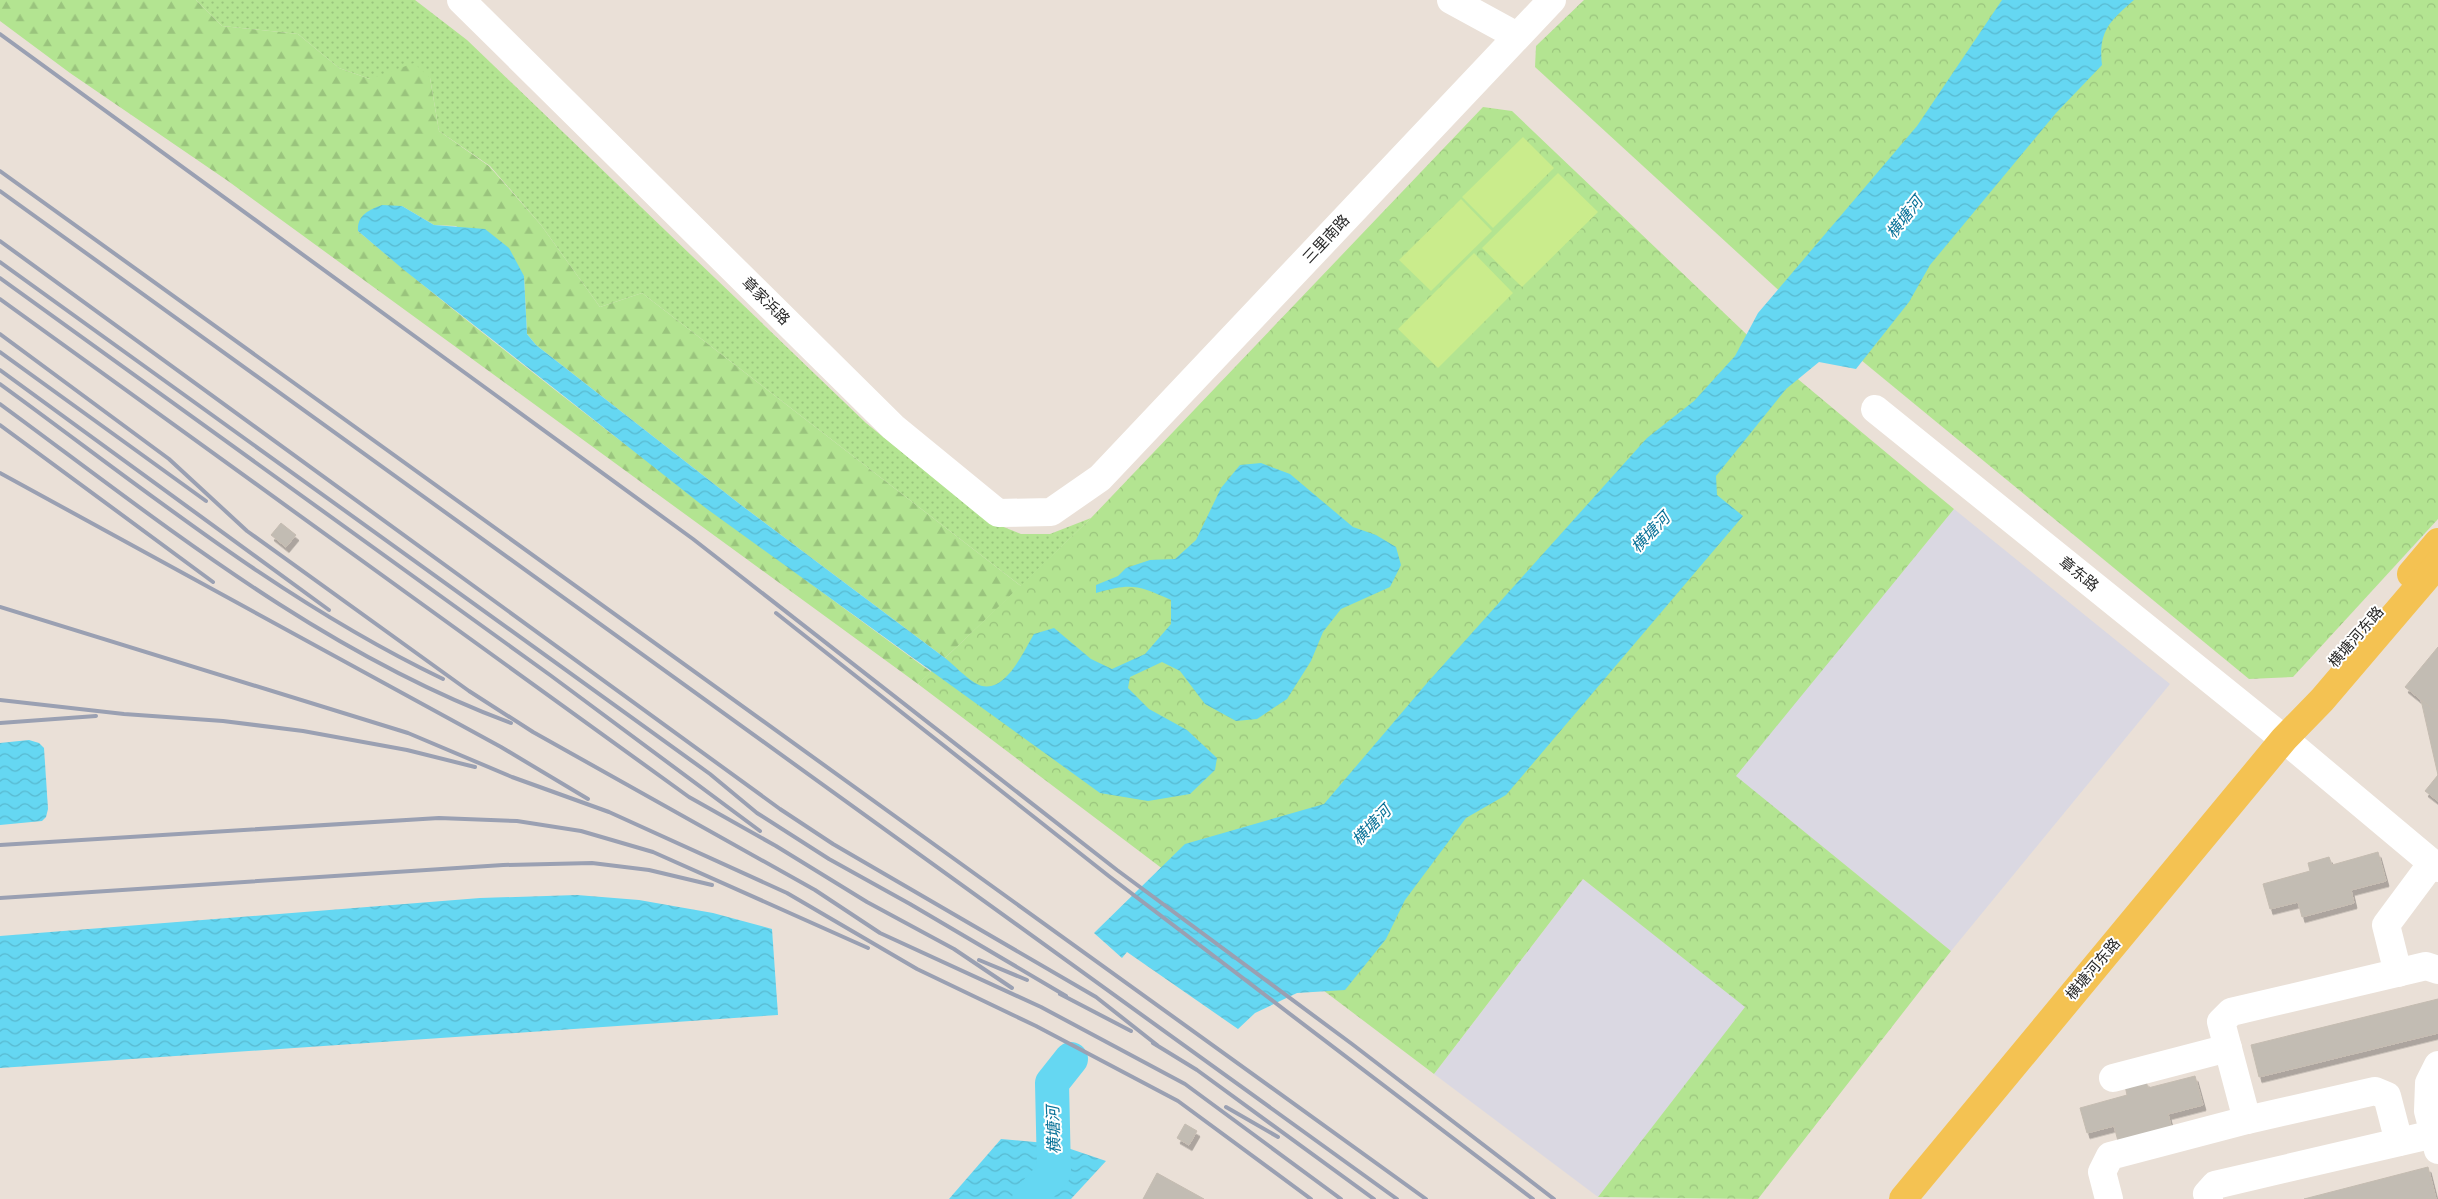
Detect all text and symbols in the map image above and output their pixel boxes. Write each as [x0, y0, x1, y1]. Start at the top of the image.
water label: 横塘河 [1882, 190, 1928, 242]
street label: 三里南路 [1299, 211, 1353, 267]
street label: 章家浜路 [738, 273, 794, 329]
water label: 横塘河 [1627, 506, 1676, 556]
street label: 章东路 [2056, 553, 2102, 595]
street label: 横塘河东路 [2325, 603, 2387, 671]
water label: 横塘河 [1348, 799, 1397, 849]
street label: 横塘河东路 [2062, 934, 2124, 1004]
water label: 横塘河 [1043, 1103, 1064, 1154]

